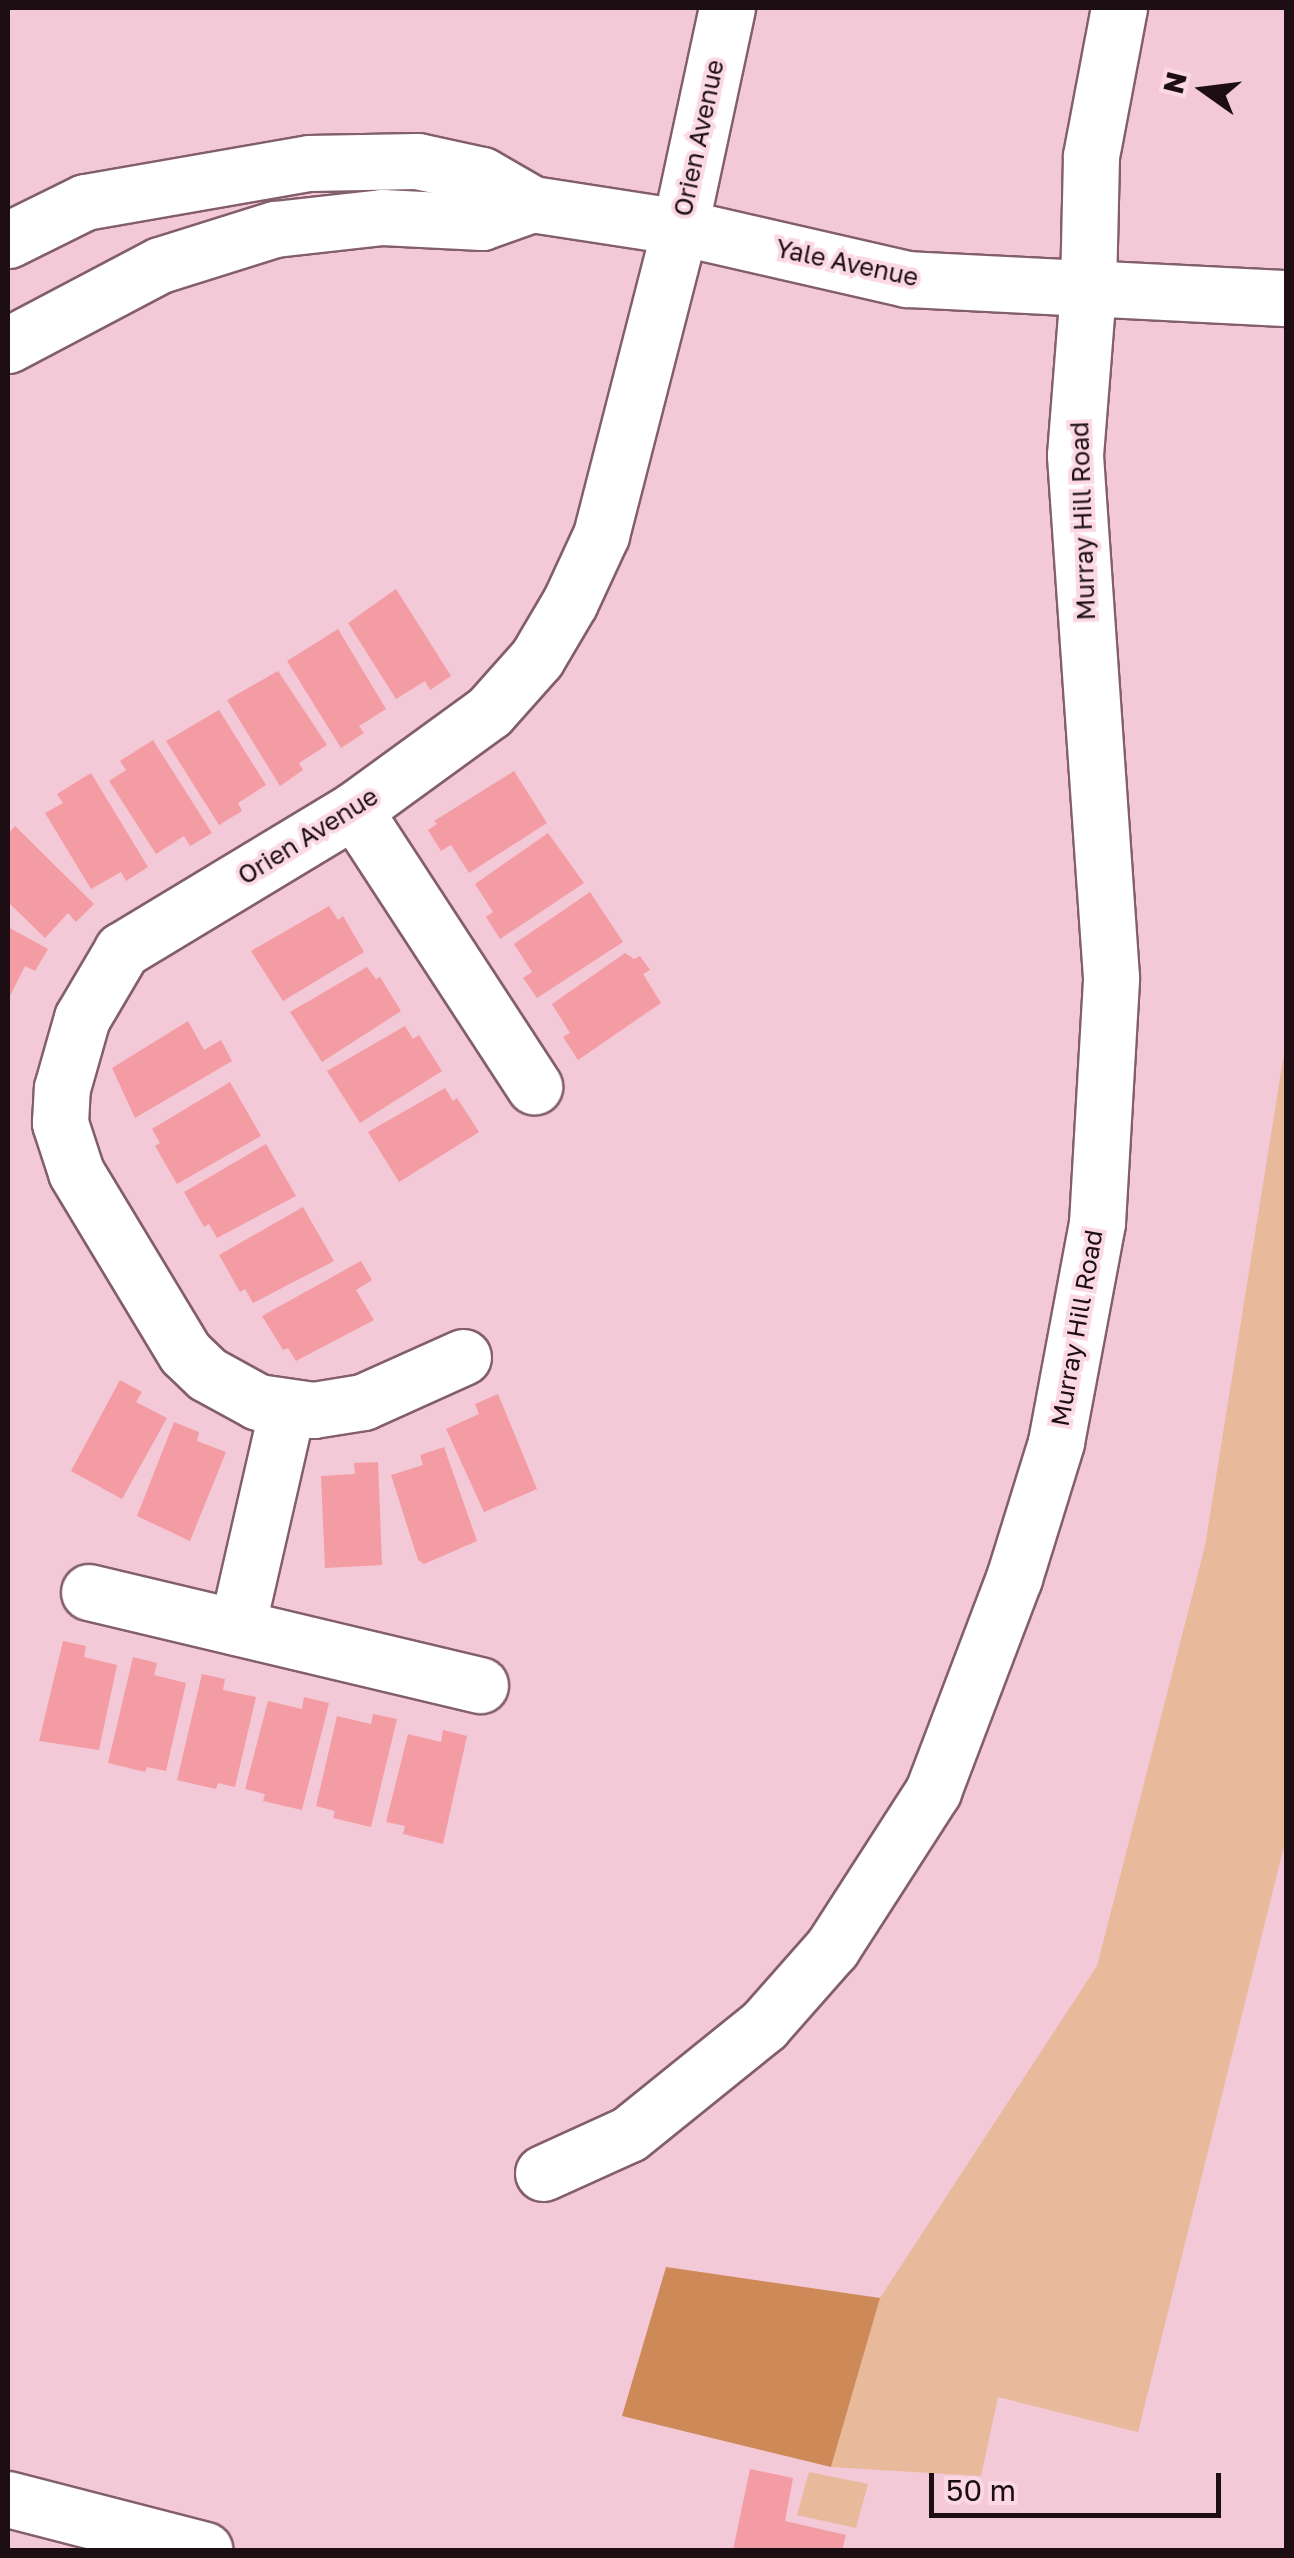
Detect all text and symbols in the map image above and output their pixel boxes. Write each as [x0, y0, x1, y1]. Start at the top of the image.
north arrow [1154, 40, 1254, 140]
street label: Orien Avenue [668, 57, 730, 219]
text: N [1156, 68, 1193, 97]
street label: Yale Avenue [773, 233, 921, 293]
street label: Murray Hill Road [1065, 421, 1101, 621]
street label: Orien Avenue [232, 781, 384, 891]
street label: Murray Hill Road [1045, 1227, 1109, 1429]
scale bar [934, 2453, 1226, 2515]
text: 50 m [946, 2472, 1016, 2508]

